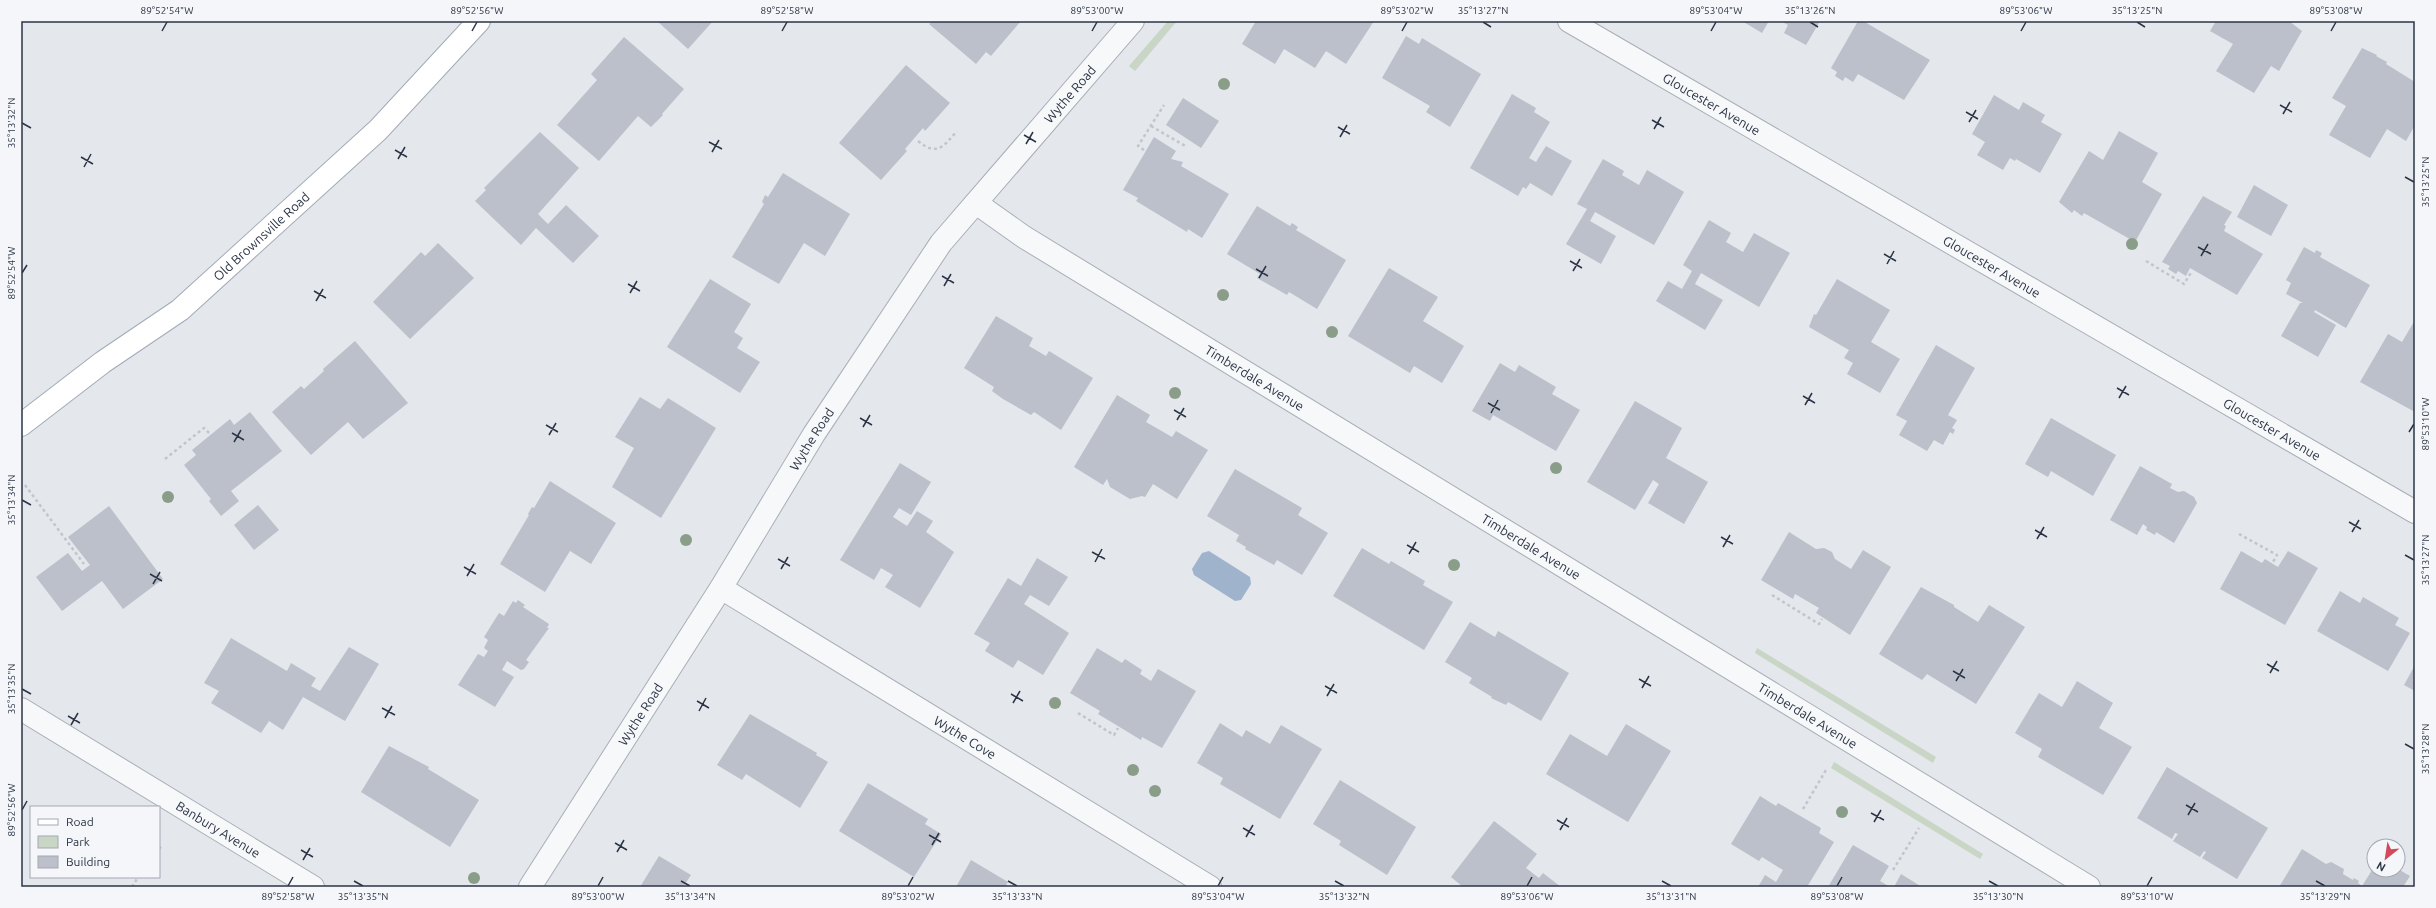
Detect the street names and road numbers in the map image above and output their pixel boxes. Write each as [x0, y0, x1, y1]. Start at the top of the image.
street label: Wythe Road [1041, 63, 1098, 125]
street label: Gloucester Avenue [1661, 70, 1763, 137]
street label: Old Brownsville Road [210, 189, 312, 283]
street label: Gloucester Avenue [1941, 233, 2043, 300]
street label: Timberdale Avenue [1203, 342, 1307, 413]
street label: Gloucester Avenue [2221, 395, 2323, 463]
street label: Wythe Road [787, 405, 836, 473]
street label: Timberdale Avenue [1479, 511, 1583, 582]
street label: Timberdale Avenue [1756, 680, 1860, 751]
street label: Wythe Road [615, 681, 665, 748]
street label: Wythe Cove [931, 713, 999, 761]
street label: Banbury Avenue [174, 798, 263, 860]

